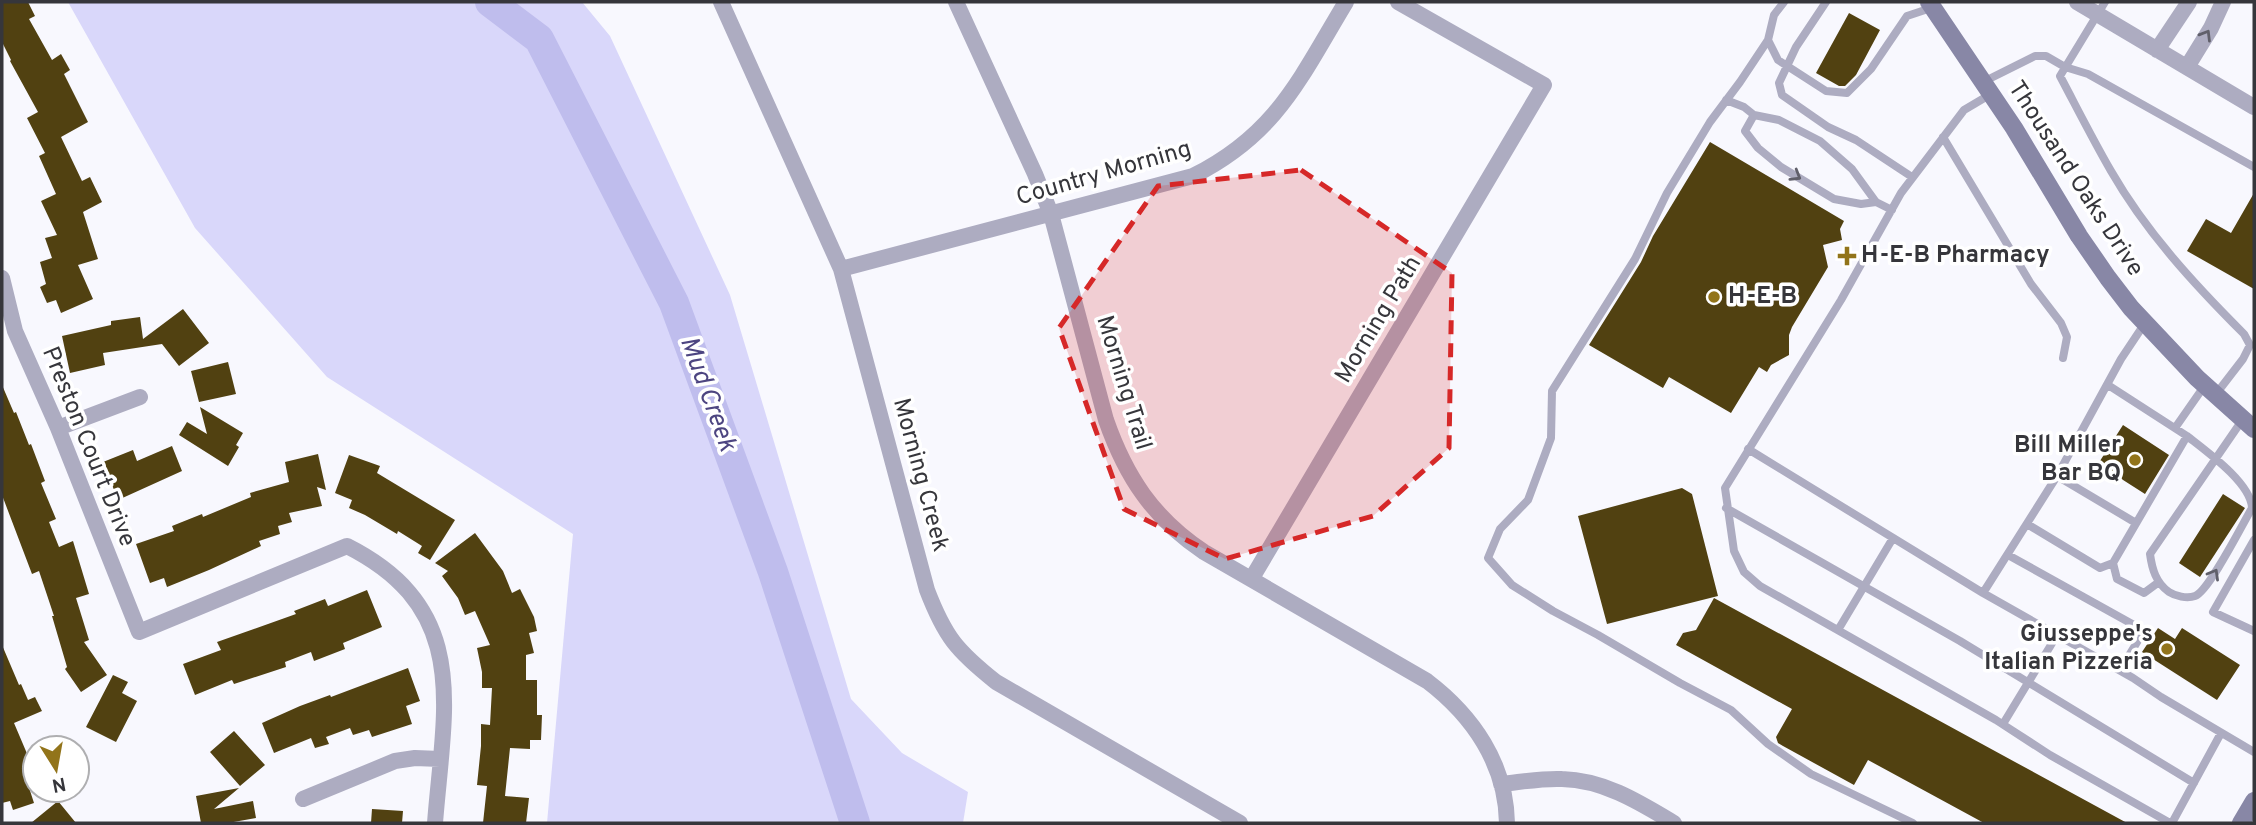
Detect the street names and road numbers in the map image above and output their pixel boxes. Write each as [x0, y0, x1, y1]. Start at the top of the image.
street label: Thousand Oaks Drive [2000, 75, 2150, 283]
street label: Country Morning [1013, 135, 1195, 213]
street label: Morning Path [1329, 251, 1429, 389]
street label: Morning Trail [1088, 312, 1158, 454]
street label: Preston Court Drive [34, 343, 142, 551]
street label: Morning Creek [885, 395, 955, 555]

